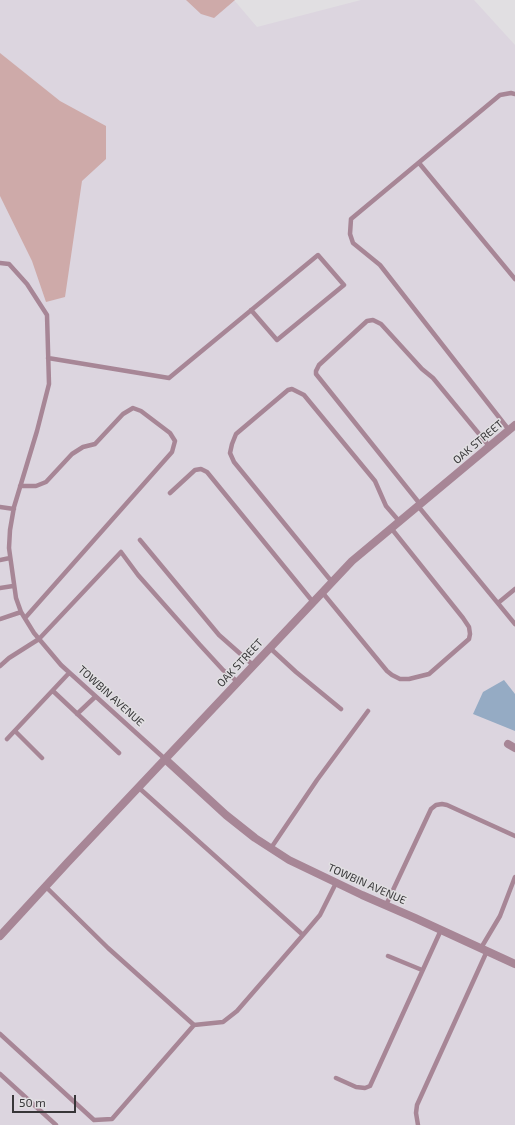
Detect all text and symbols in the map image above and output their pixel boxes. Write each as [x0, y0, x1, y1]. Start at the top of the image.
street label: OAK STREET [450, 417, 506, 467]
street label: OAK STREET [214, 636, 266, 690]
street label: TOWBIN AVENUE [75, 663, 147, 729]
street label: TOWBIN AVENUE [326, 861, 408, 907]
scale bar [14, 1087, 78, 1113]
text: 50 m [19, 1095, 46, 1109]

